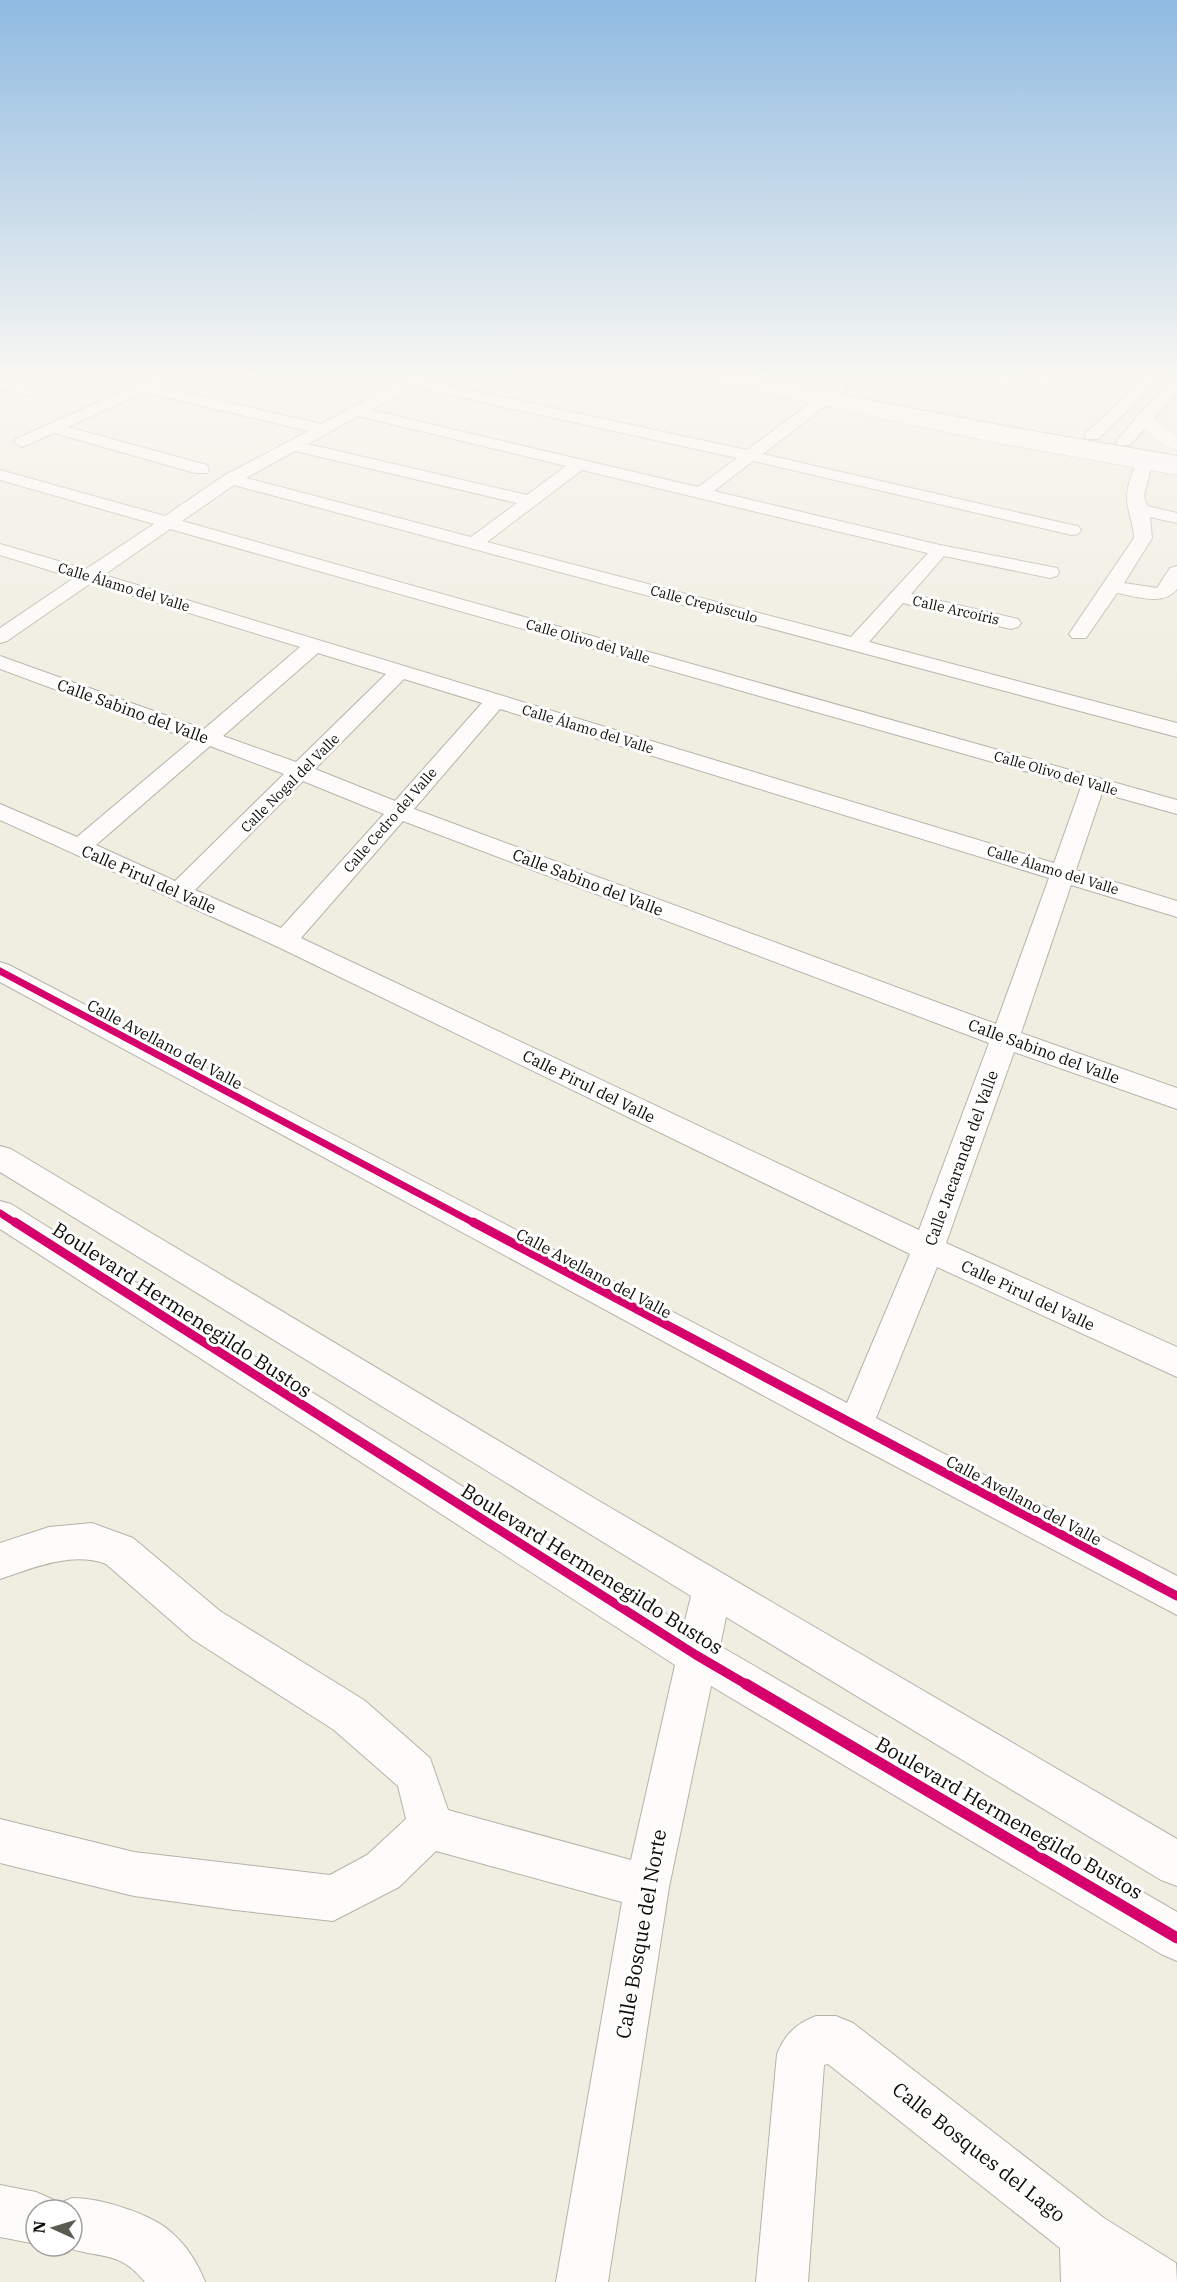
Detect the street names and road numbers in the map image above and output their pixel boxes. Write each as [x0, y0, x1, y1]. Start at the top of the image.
street label: Calle Álamo del Valle [56, 557, 192, 616]
street label: Calle Crepúsculo [648, 581, 760, 627]
street label: Calle Arcoíris [911, 591, 1001, 629]
street label: Calle Olivo del Valle [524, 615, 652, 667]
street label: Calle Sabino del Valle [55, 674, 211, 748]
street label: Calle Álamo del Valle [520, 699, 656, 758]
street label: Calle Nogal del Valle [237, 730, 343, 836]
street label: Calle Olivo del Valle [992, 747, 1120, 799]
street label: Calle Cedro del Valle [339, 764, 441, 876]
street label: Calle Pirul del Valle [79, 840, 219, 918]
street label: Calle Álamo del Valle [985, 840, 1121, 899]
street label: Calle Sabino del Valle [510, 844, 666, 920]
street label: Calle Avellano del Valle [84, 995, 246, 1093]
street label: Calle Sabino del Valle [966, 1014, 1122, 1088]
street label: Calle Pirul del Valle [519, 1045, 659, 1127]
street label: Calle Jacaranda del Valle [920, 1068, 1002, 1248]
street label: Boulevard Hermenegildo Bustos [47, 1215, 317, 1404]
street label: Calle Avellano del Valle [513, 1224, 675, 1322]
street label: Calle Pirul del Valle [958, 1255, 1098, 1335]
street label: Calle Avellano del Valle [943, 1451, 1105, 1549]
street label: Boulevard Hermenegildo Bustos [456, 1477, 728, 1661]
street label: Boulevard Hermenegildo Bustos [871, 1730, 1148, 1905]
street label: Calle Bosque del Norte [609, 1827, 672, 2041]
street label: Calle Bosques del Lago [887, 2075, 1072, 2228]

